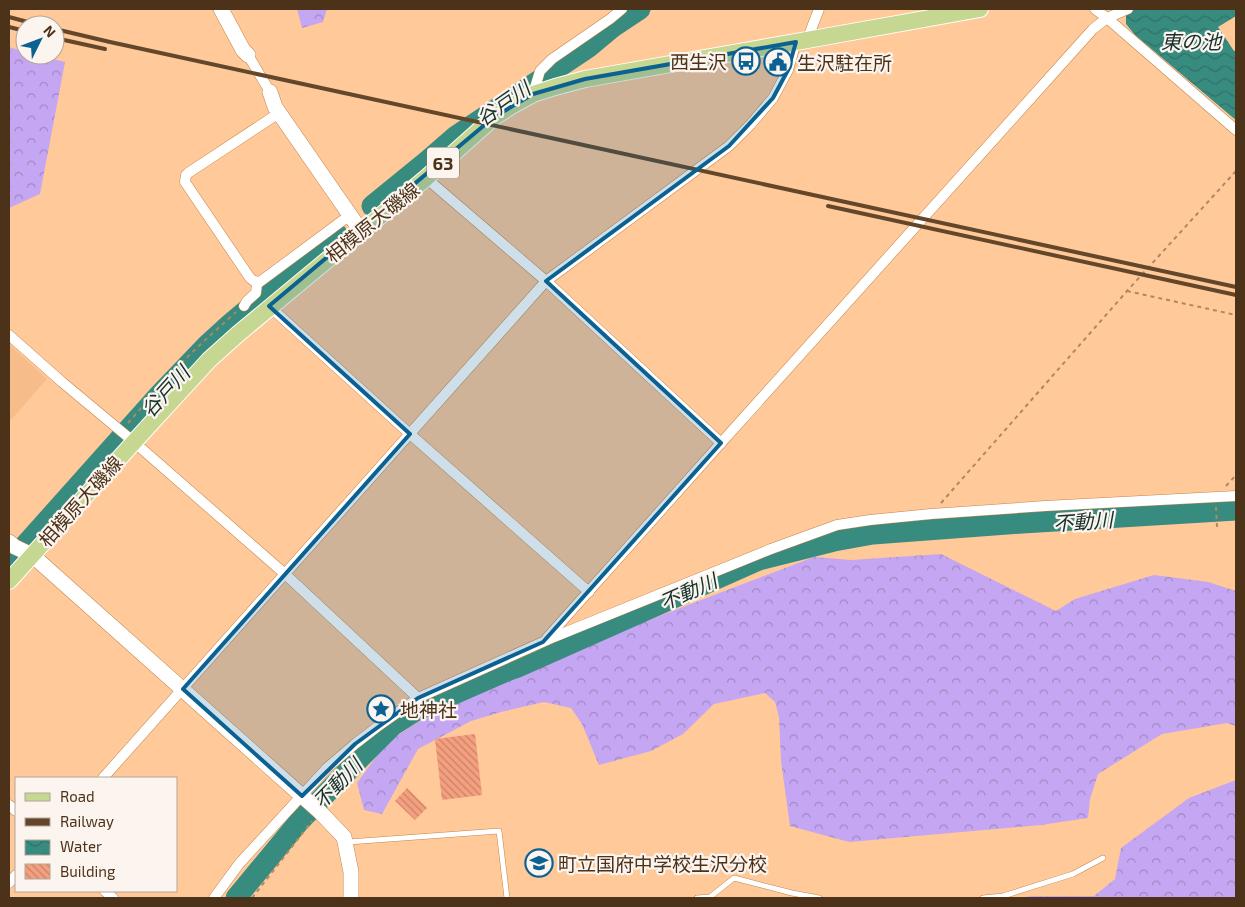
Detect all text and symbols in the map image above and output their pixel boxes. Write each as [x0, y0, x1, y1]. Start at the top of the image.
north arrow [15, 15, 65, 65]
text: N [40, 22, 60, 40]
water label: 東の池 [1161, 29, 1223, 53]
bus stop icon: 西生沢 [731, 46, 761, 76]
public building icon: 生沢駐在所 [763, 47, 793, 77]
place label: 西生沢 [670, 50, 727, 73]
place label: 生沢駐在所 [797, 51, 892, 74]
water label: 谷戸川 [472, 75, 536, 130]
road number: 63 [427, 148, 459, 178]
street label: 相模原大磯線 [320, 177, 424, 267]
water label: 谷戸川 [136, 359, 195, 421]
street label: 相模原大磯線 [33, 451, 127, 551]
water label: 不動川 [1052, 507, 1116, 535]
water label: 不動川 [656, 567, 722, 614]
place icon: 地神社 [366, 694, 396, 724]
place label: 地神社 [400, 698, 457, 721]
water label: 不動川 [308, 752, 368, 813]
legend [15, 777, 178, 892]
text: Road [60, 787, 95, 805]
text: Railway [60, 812, 114, 830]
text: Water [60, 837, 102, 855]
school or university icon: 町立国府中学校生沢分校 [524, 848, 554, 878]
place label: 町立国府中学校生沢分校 [558, 852, 767, 875]
text: Building [60, 862, 116, 880]

